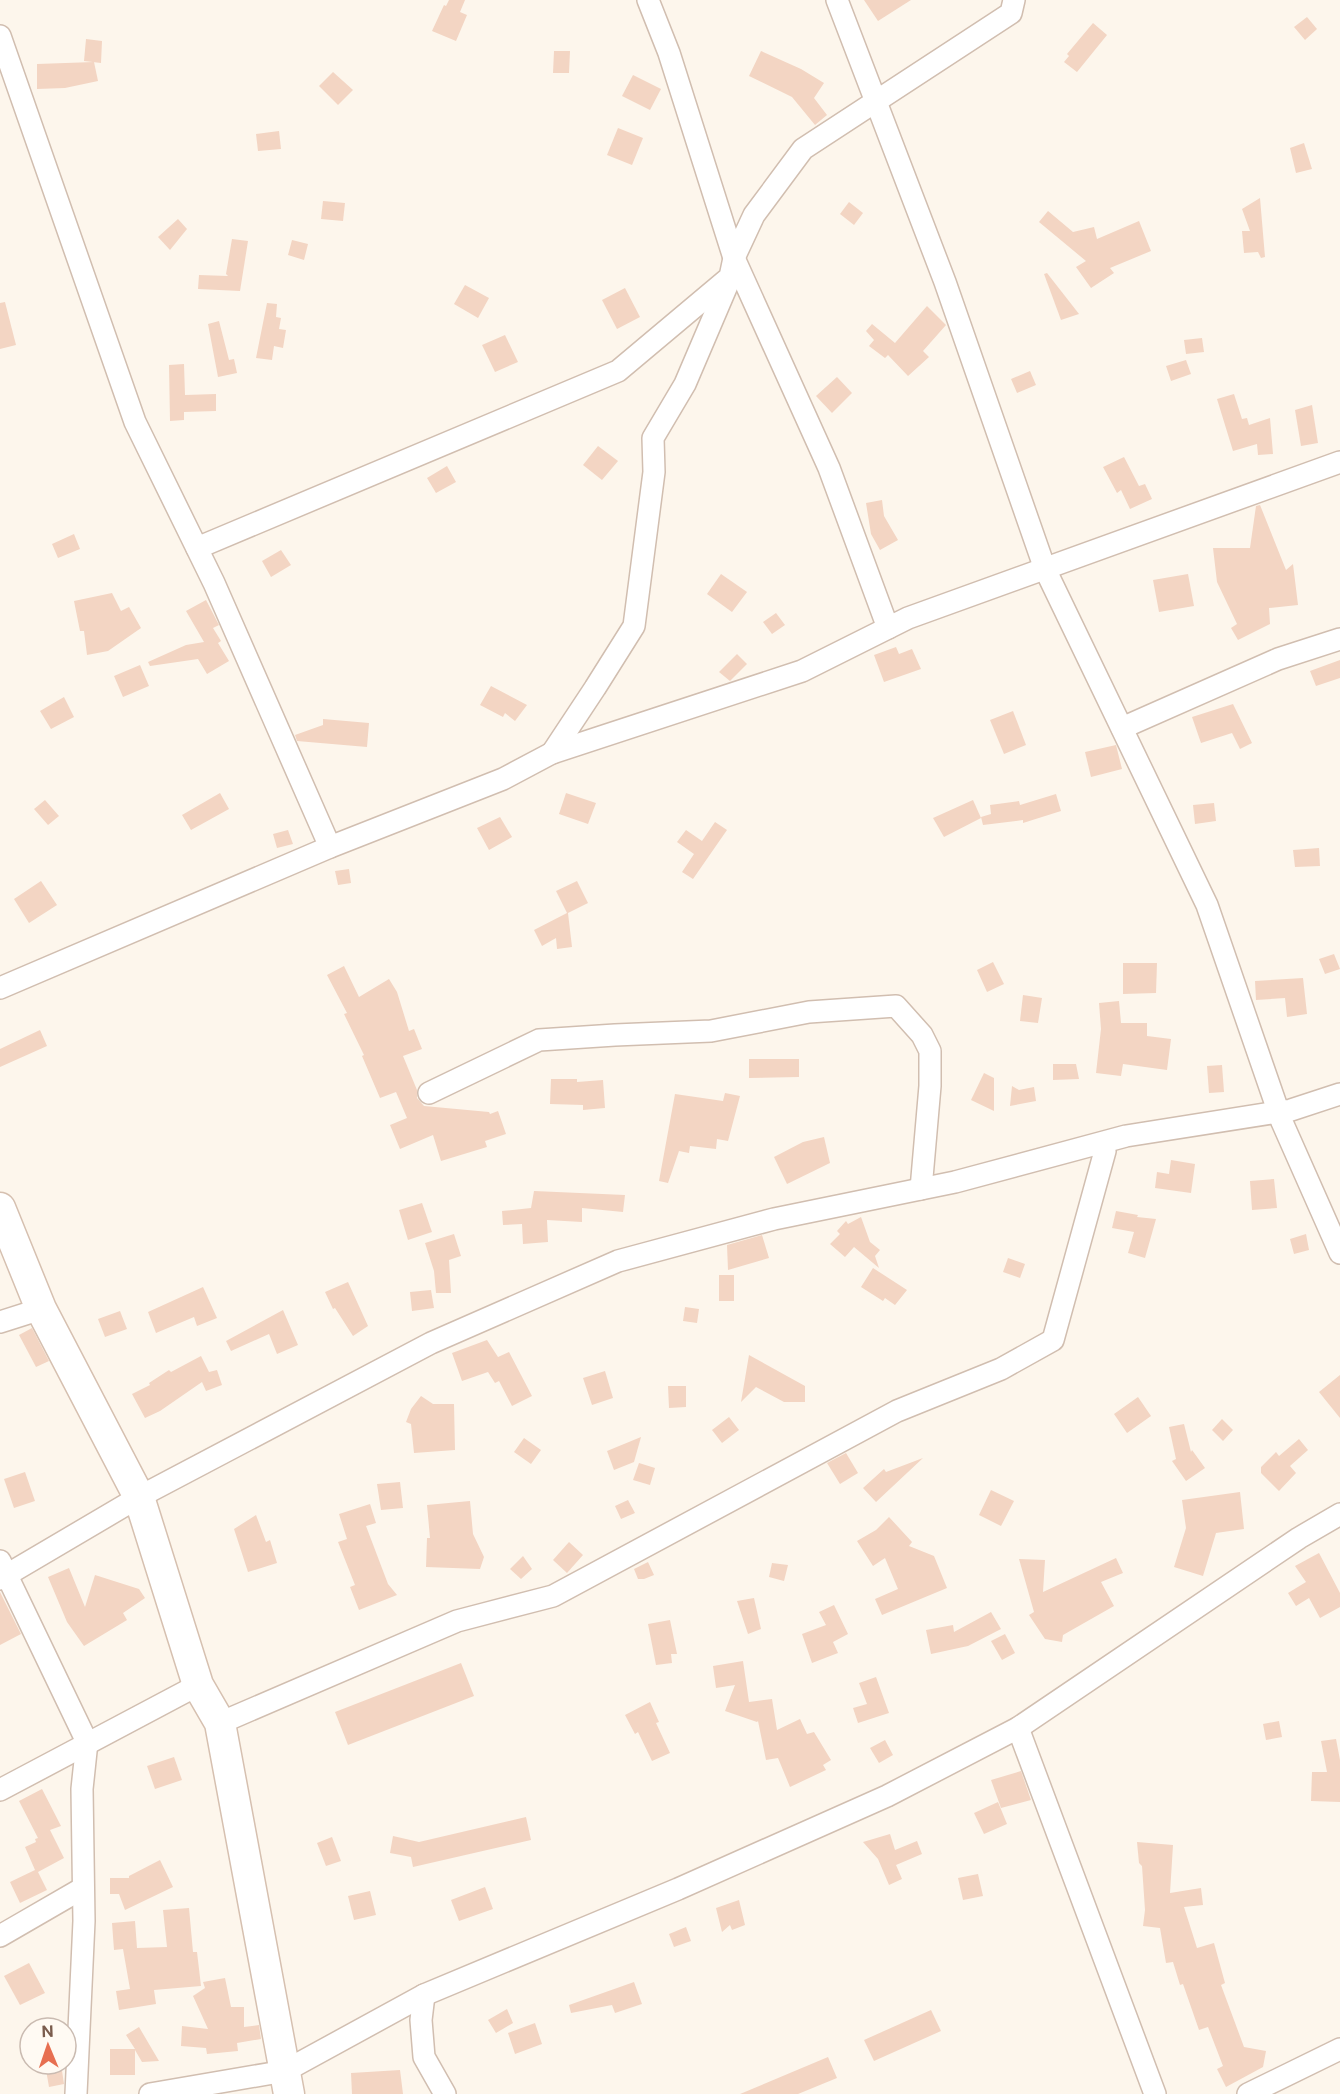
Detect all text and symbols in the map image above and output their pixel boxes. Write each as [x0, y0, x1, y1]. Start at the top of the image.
north arrow [18, 2016, 78, 2076]
text: N [41, 2022, 54, 2041]

